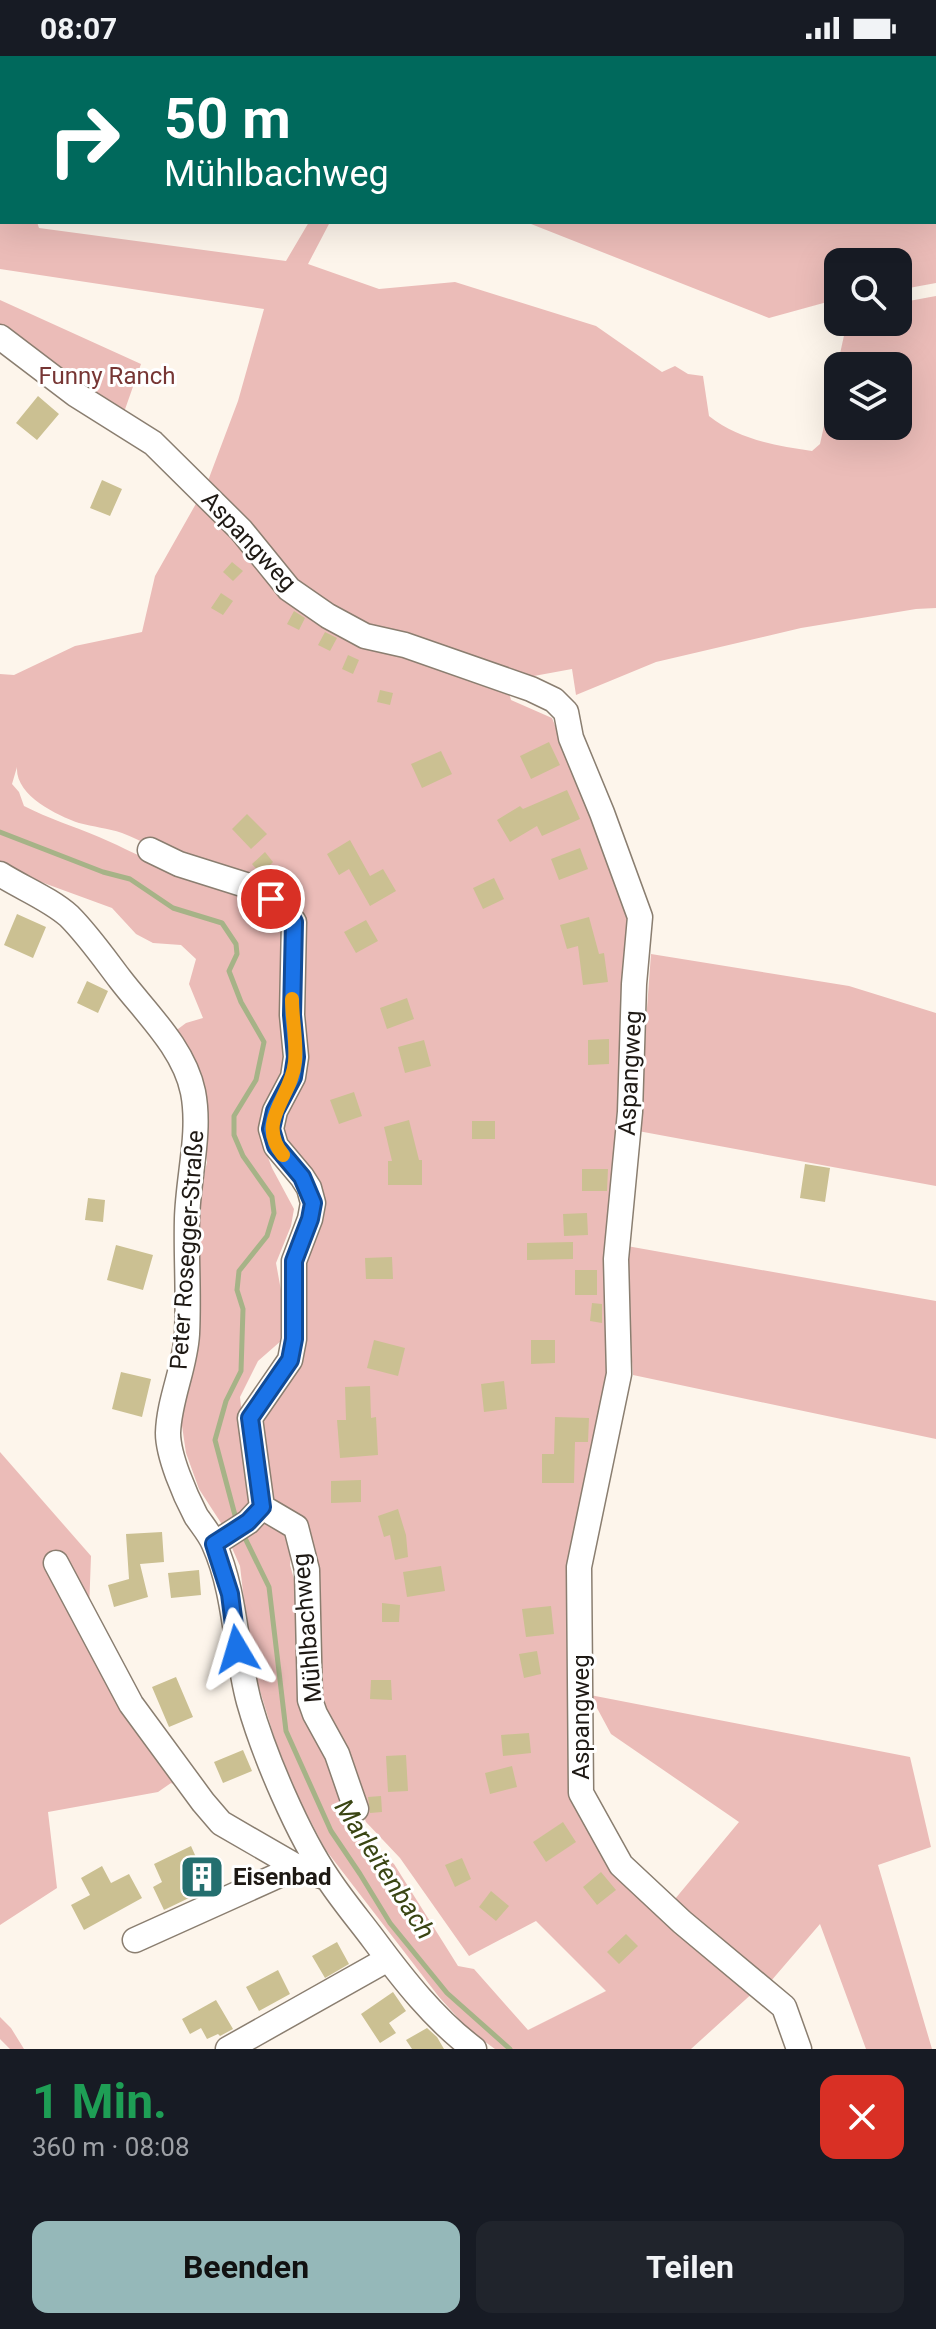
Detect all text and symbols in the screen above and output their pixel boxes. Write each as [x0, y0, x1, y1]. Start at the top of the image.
text: 08:07 [40, 11, 117, 46]
text: 50 m [164, 86, 291, 152]
icon: right [32, 88, 136, 192]
text: Mühlbachweg [164, 153, 389, 195]
map controls [824, 248, 912, 440]
button: search [824, 248, 912, 336]
button: layers [824, 352, 912, 440]
park label: Funny Ranch [39, 362, 175, 390]
street label: Aspangweg [196, 486, 302, 596]
pin [237, 865, 305, 933]
icon: arrive [249, 877, 293, 921]
street label: Aspangweg [613, 1010, 647, 1136]
street label: Peter Rosegger-Straße [165, 1129, 209, 1371]
street label: Mühlbachweg [287, 1552, 327, 1704]
position arrow [195, 1607, 279, 1691]
street label: Aspangweg [567, 1654, 595, 1780]
water label: Marleitenbach [329, 1794, 441, 1944]
building icon: Eisenbad [178, 1853, 226, 1901]
place label: Eisenbad [233, 1863, 331, 1891]
text: 1 Min. [32, 2073, 167, 2130]
button: close [820, 2075, 904, 2159]
text: 360 m · 08:08 [32, 2132, 190, 2162]
button: Beenden [32, 2221, 460, 2313]
button: Teilen [476, 2221, 904, 2313]

